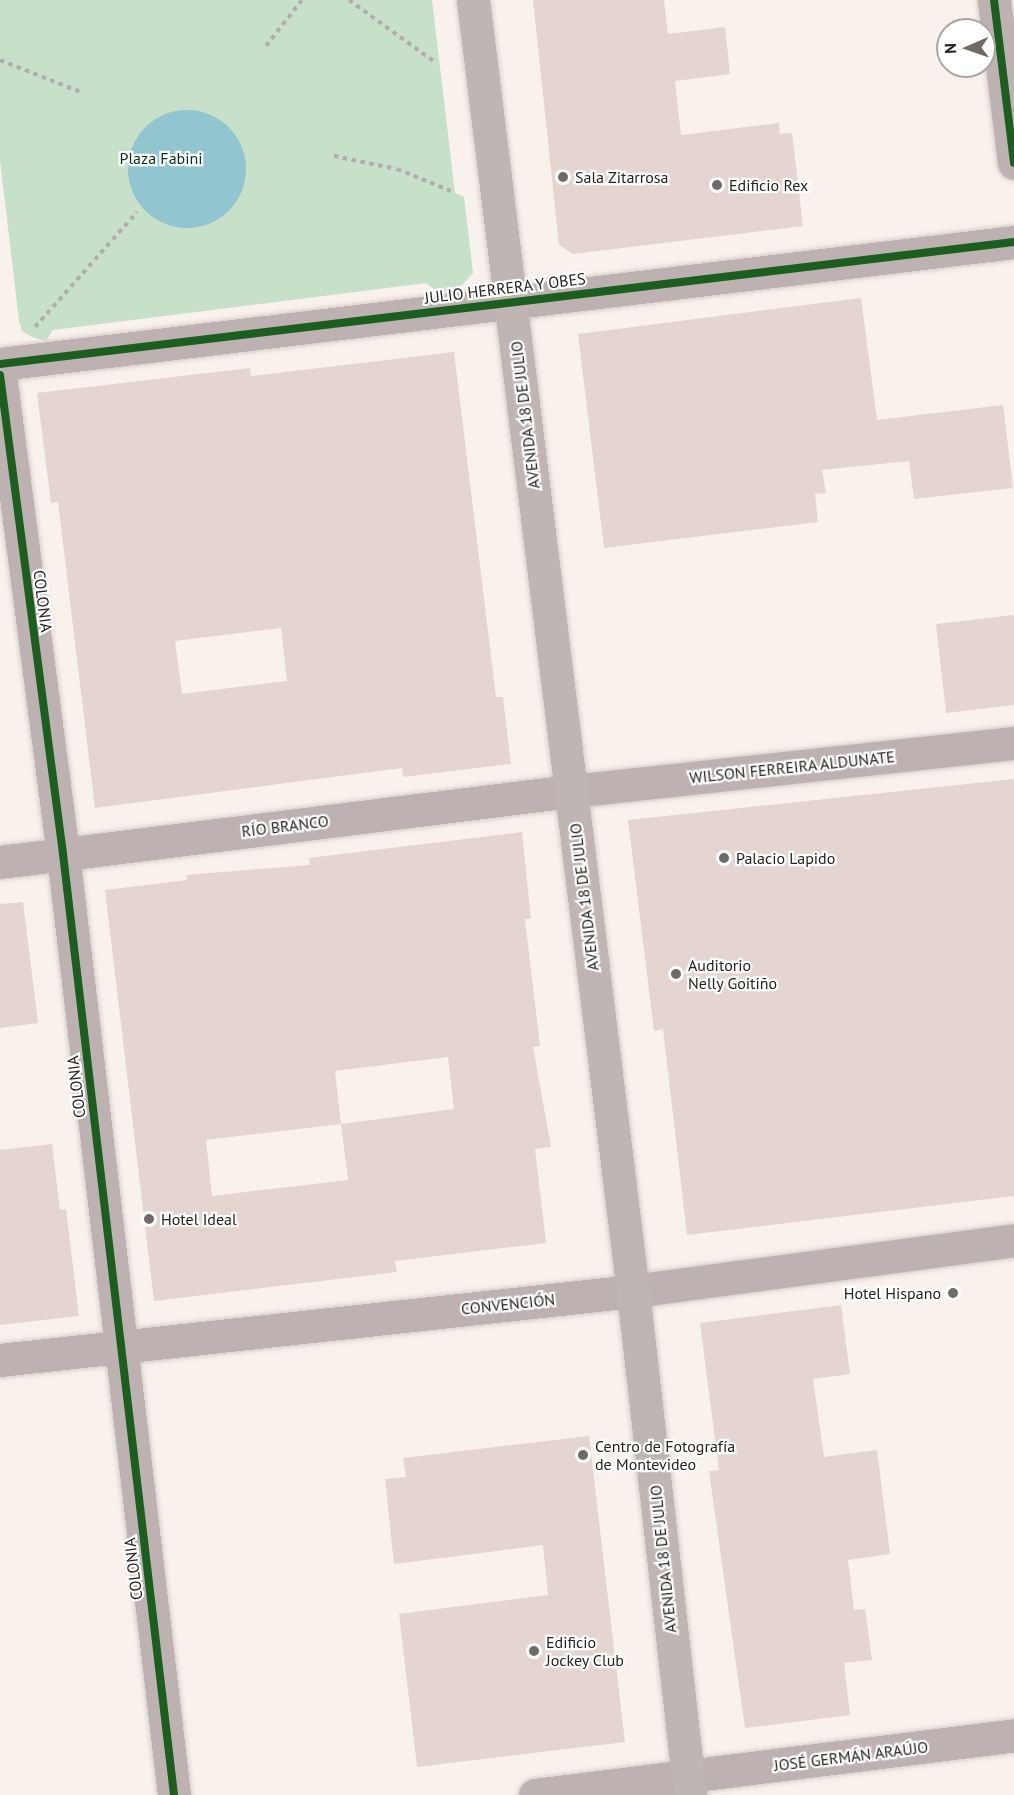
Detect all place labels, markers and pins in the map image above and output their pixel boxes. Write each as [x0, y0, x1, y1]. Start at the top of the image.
place label: Sala Zitarrosa [575, 167, 669, 187]
marker: Sala Zitarrosa [556, 170, 570, 184]
place label: Edificio Rex [729, 175, 808, 195]
marker: Edificio Rex [710, 178, 724, 192]
place label: Palacio Lapido [736, 848, 835, 868]
marker: Palacio Lapido [717, 851, 731, 865]
place label: Auditorio Nelly Goitiño [688, 955, 778, 993]
marker: Auditorio Nelly Goitiño [669, 967, 683, 981]
place label: Hotel Ideal [161, 1209, 237, 1229]
marker: Hotel Ideal [142, 1212, 156, 1226]
place label: Hotel Hispano [844, 1283, 941, 1303]
marker: Hotel Hispano [946, 1286, 960, 1300]
place label: Centro de Fotografía de Montevideo [595, 1436, 735, 1474]
marker: Centro de Fotografía de Montevideo [576, 1448, 590, 1462]
place label: Edificio Jockey Club [546, 1632, 624, 1670]
marker: Edificio Jockey Club [527, 1644, 541, 1658]

